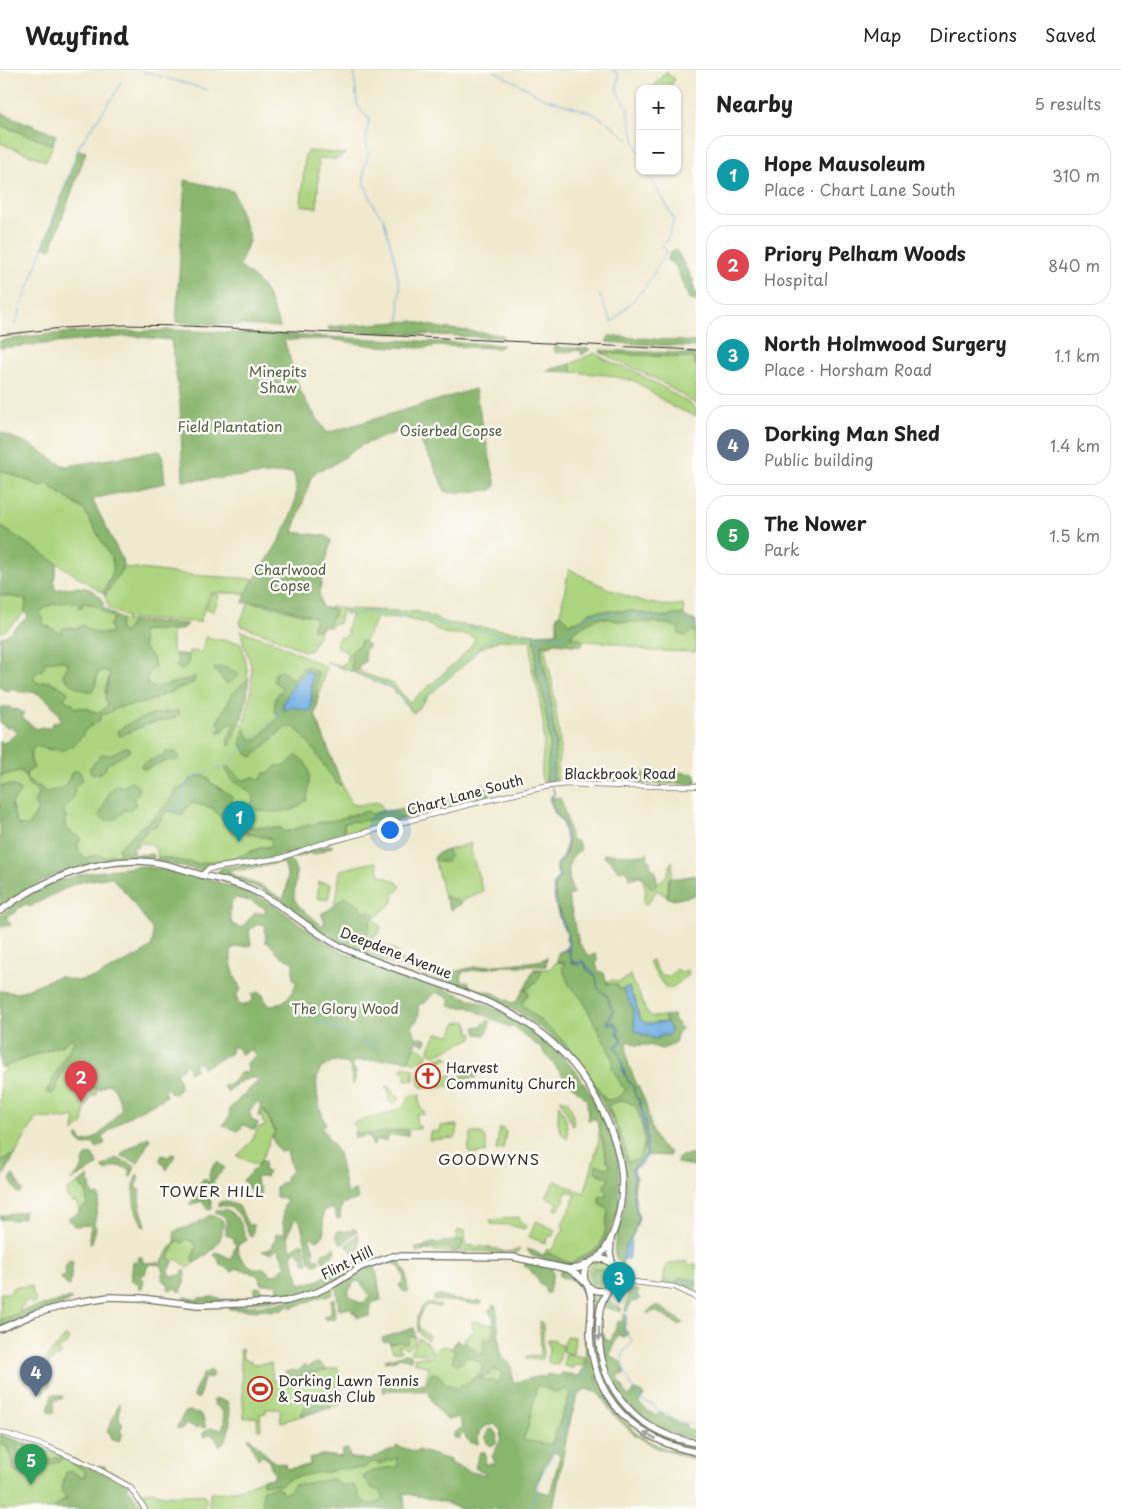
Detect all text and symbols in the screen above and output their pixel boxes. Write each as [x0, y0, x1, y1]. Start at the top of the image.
text: Wayfind [25, 17, 129, 53]
text: Map [863, 21, 901, 48]
text: Directions [929, 21, 1017, 48]
text: Saved [1045, 21, 1096, 48]
map controls [636, 85, 681, 175]
button: + [636, 85, 681, 130]
text: Nearby [716, 87, 793, 119]
text: 5 results [1034, 91, 1101, 115]
button: − [636, 130, 681, 175]
text: Hope Mausoleum [764, 149, 926, 177]
text: 1 [729, 163, 737, 187]
text: 310 m [1052, 163, 1100, 187]
text: Place · Chart Lane South [764, 177, 956, 201]
text: Priory Pelham Woods [764, 239, 966, 267]
text: 2 [727, 253, 739, 277]
text: 840 m [1048, 253, 1100, 277]
text: Hospital [764, 267, 828, 291]
text: North Holmwood Surgery [764, 329, 1007, 357]
text: 3 [728, 343, 738, 367]
text: 1.1 km [1054, 343, 1100, 367]
text: Place · Horsham Road [764, 357, 932, 381]
park label: Minepits Shaw [249, 361, 307, 398]
park label: Field Plantation [178, 416, 282, 437]
text: Dorking Man Shed [764, 419, 940, 447]
park label: Osierbed Copse [400, 420, 502, 441]
text: 4 [728, 433, 738, 457]
text: 1.4 km [1050, 433, 1100, 457]
text: Public building [764, 447, 874, 471]
text: The Nower [764, 509, 866, 537]
text: 5 [728, 523, 738, 547]
text: 1.5 km [1049, 523, 1100, 547]
text: Park [764, 537, 800, 561]
park label: Charlwood Copse [254, 559, 326, 596]
street label: Blackbrook Road [564, 763, 676, 784]
street label: Chart Lane South [404, 769, 526, 820]
pin: 1 [223, 801, 255, 842]
your location [377, 817, 403, 843]
street label: Deepdene Avenue [337, 922, 456, 984]
park label: The Glory Wood [291, 998, 399, 1019]
place label: Harvest Community Church [446, 1057, 576, 1094]
pin: 2 [65, 1061, 97, 1102]
church icon: Harvest Community Church [415, 1063, 441, 1089]
district label: GOODWYNS [438, 1147, 540, 1170]
district label: TOWER HILL [159, 1179, 265, 1202]
street label: Flint Hill [317, 1240, 377, 1285]
pin: 3 [603, 1262, 635, 1303]
one-way arrow [596, 1326, 604, 1342]
pin: 4 [20, 1356, 52, 1397]
place label: Dorking Lawn Tennis & Squash Club [278, 1370, 419, 1407]
sports icon: Dorking Lawn Tennis & Squash Club [247, 1376, 273, 1402]
one-way arrow [643, 1432, 658, 1440]
pin: 5 [15, 1444, 47, 1485]

